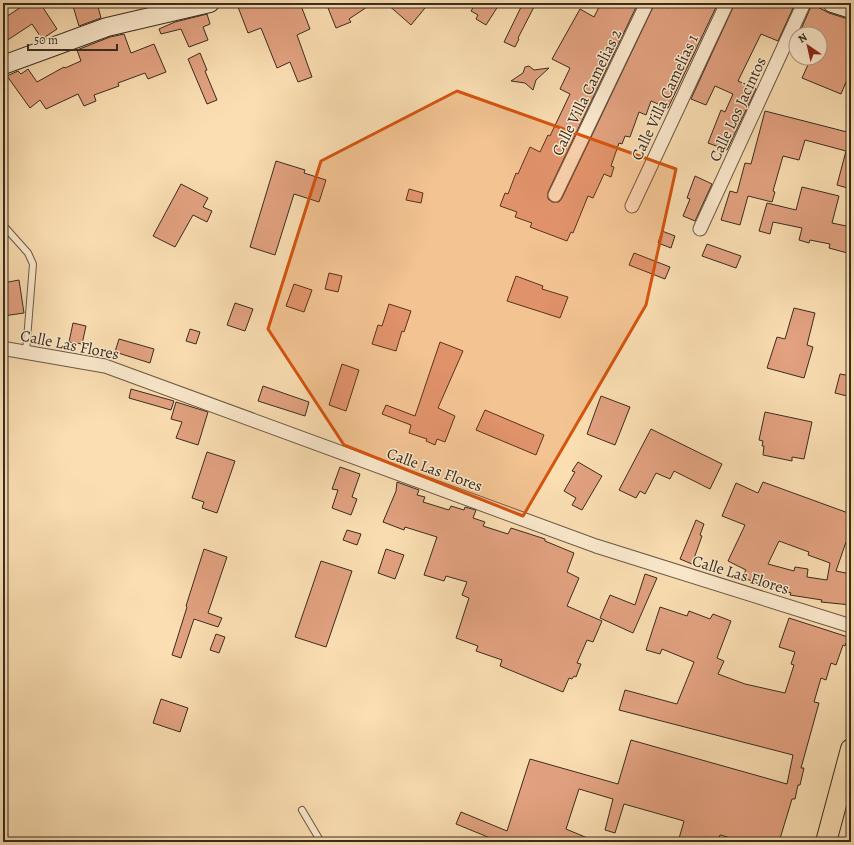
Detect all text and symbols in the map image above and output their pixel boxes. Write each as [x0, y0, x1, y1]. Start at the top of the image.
street label: Calle Villa Camelias 2 [547, 25, 627, 160]
scale bar [28, 26, 117, 52]
north arrow [788, 26, 828, 66]
street label: Calle Villa Camelias 1 [626, 30, 704, 164]
text: N [795, 30, 810, 47]
text: 50 m [34, 32, 58, 48]
street label: Calle Los Jacintos [704, 53, 772, 165]
street label: Calle Las Flores [18, 325, 121, 365]
street label: Calle Las Flores [384, 442, 486, 497]
street label: Calle Las Flores [689, 550, 792, 600]

